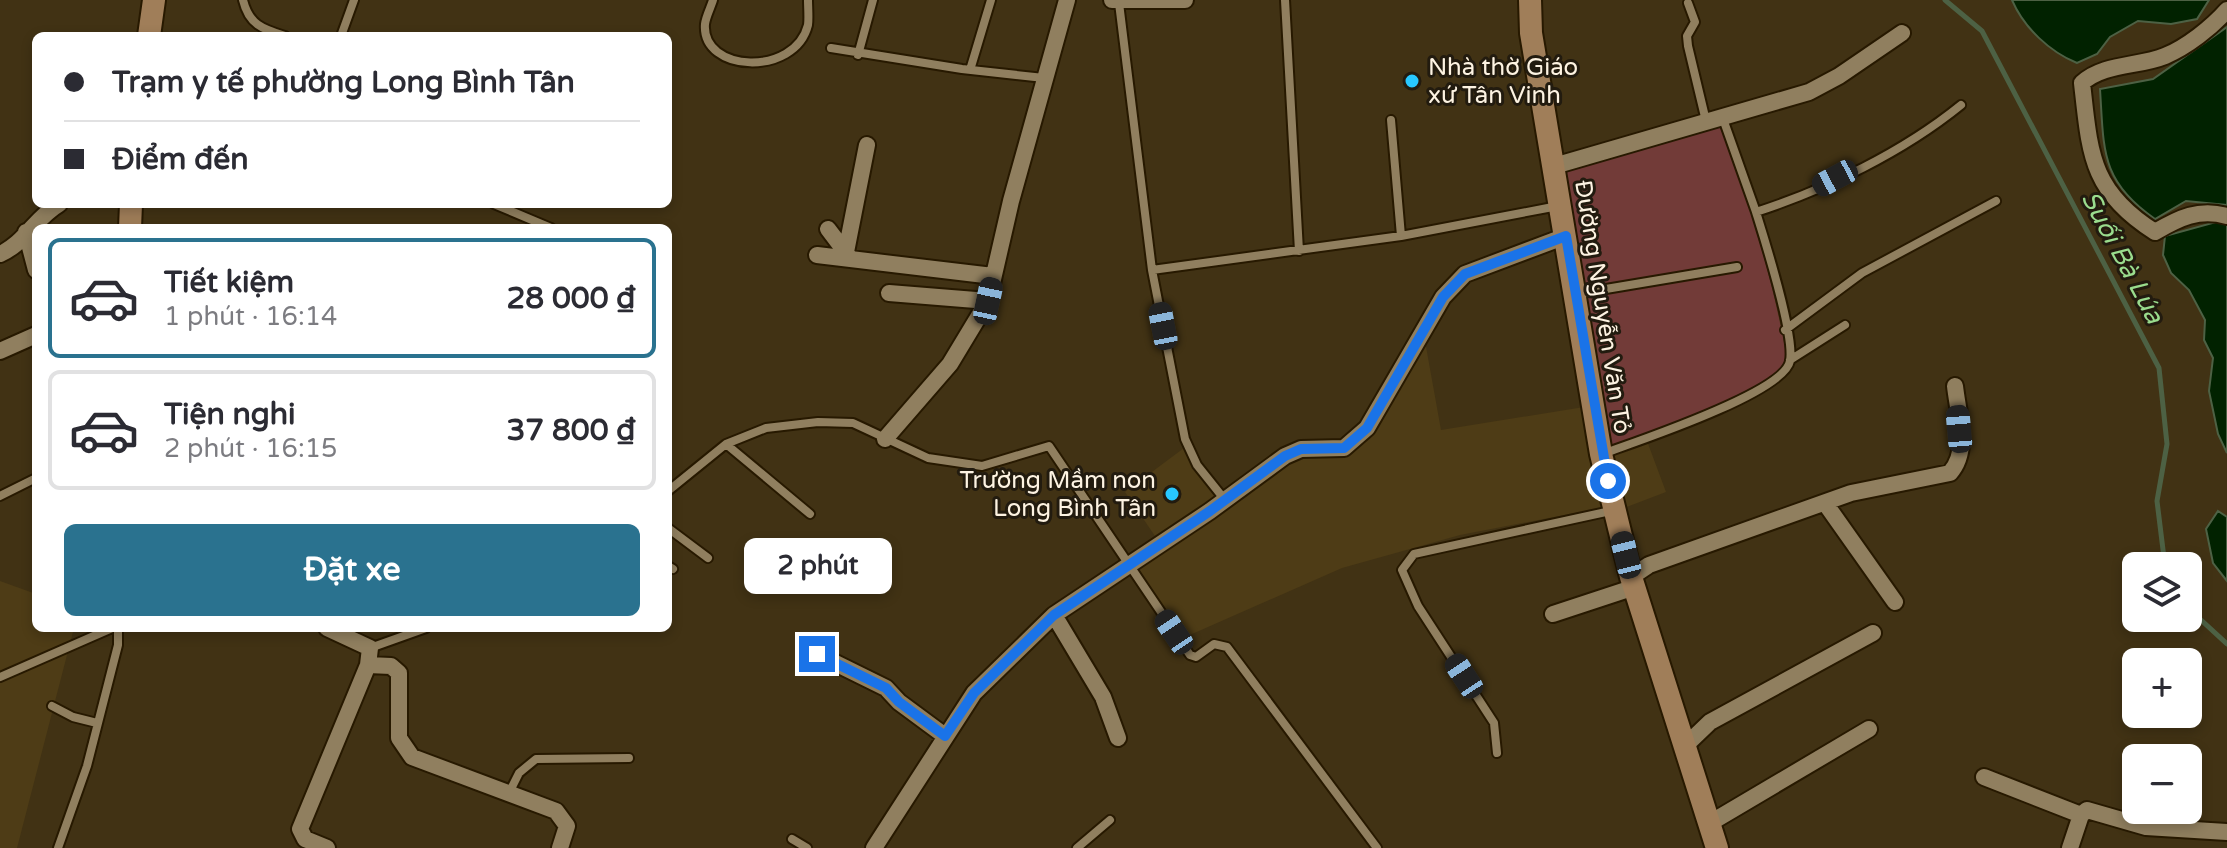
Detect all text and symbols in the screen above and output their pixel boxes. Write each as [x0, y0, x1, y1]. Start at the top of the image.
place label: Nhà thờ Giáo xứ Tân Vinh [1428, 53, 1578, 110]
text: Trạm y tế phường Long Bình Tân [112, 64, 575, 101]
marker: Nhà thờ Giáo xứ Tân Vinh [1403, 72, 1421, 90]
text: Điểm đến [112, 141, 249, 178]
car [1808, 156, 1862, 200]
street label: Đường Nguyễn Văn Tỏ [1568, 178, 1637, 436]
water label: Suối Bà Lúa [2075, 186, 2171, 330]
icon: car [68, 262, 140, 334]
text: Tiết kiệm [164, 264, 294, 301]
car [971, 275, 1005, 327]
text: 28 000 ₫ [506, 280, 636, 317]
car [1147, 300, 1179, 352]
text: 1 phút · 16:14 [164, 301, 337, 332]
icon: car [68, 394, 140, 466]
text: Tiện nghi [164, 396, 295, 433]
car [1945, 404, 1973, 454]
text: 37 800 ₫ [506, 412, 636, 449]
text: 2 phút · 16:15 [164, 433, 337, 464]
route start [1590, 463, 1626, 499]
place label: Trường Mầm non Long Bình Tân [959, 466, 1156, 523]
marker: Trường Mầm non Long Bình Tân [1163, 485, 1181, 503]
button: Đặt xe [64, 524, 640, 616]
car [1609, 529, 1643, 581]
callout: 2 phút [743, 538, 891, 594]
text: 2 phút [778, 550, 859, 581]
map controls [2122, 552, 2202, 824]
button: layers [2122, 552, 2202, 632]
car [1151, 605, 1197, 659]
route end [799, 636, 835, 672]
button: + [2122, 648, 2202, 728]
car [1441, 649, 1487, 703]
button: − [2122, 744, 2202, 824]

